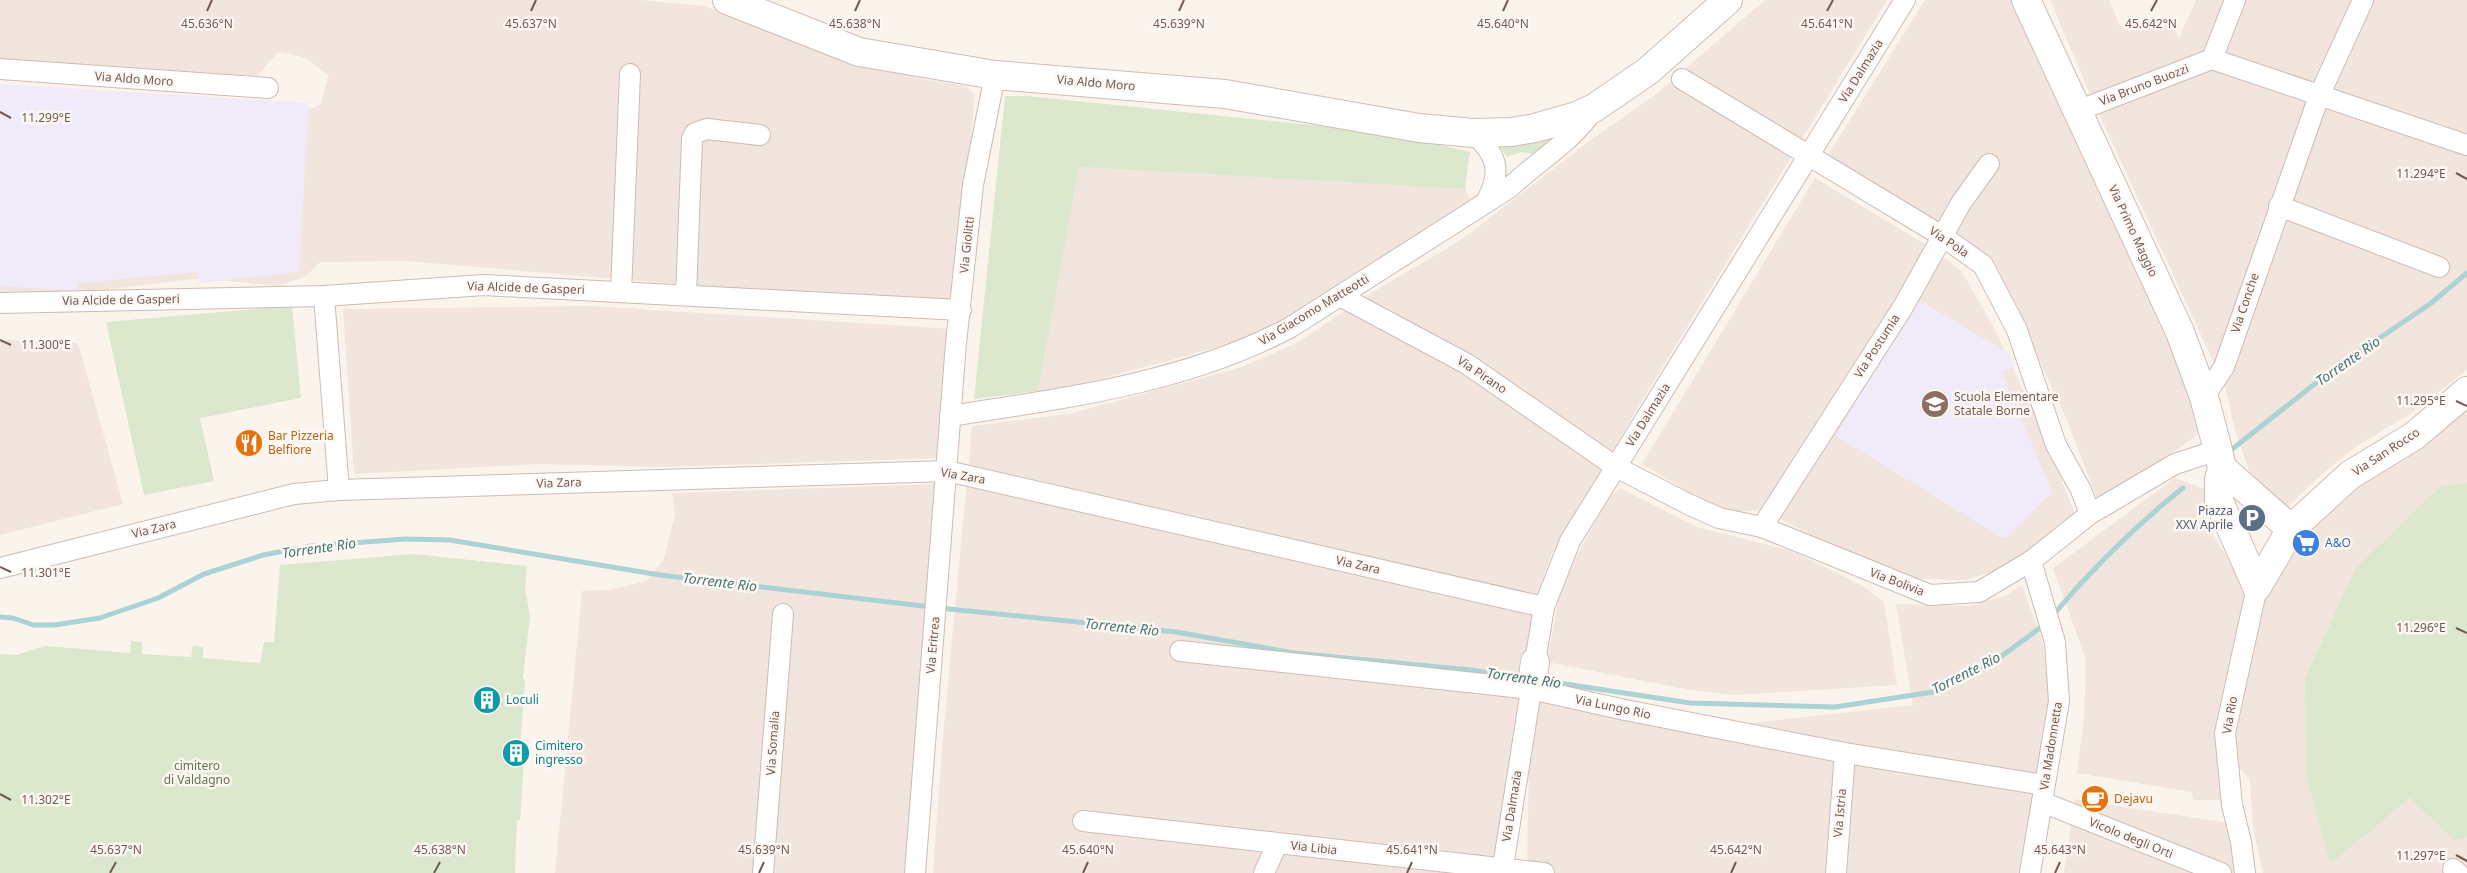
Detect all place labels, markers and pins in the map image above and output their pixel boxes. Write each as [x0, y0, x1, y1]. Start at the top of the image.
place label: Scuola Elementare Statale Borne [1954, 388, 2059, 419]
school or university icon: Scuola Elementare Statale Borne [1920, 389, 1950, 419]
place label: Bar Pizzeria Belfiore [268, 427, 334, 458]
restaurant icon: Bar Pizzeria Belfiore [234, 428, 264, 458]
place label: Piazza XXV Aprile [2176, 502, 2233, 533]
parking icon: Piazza XXV Aprile [2237, 503, 2267, 533]
supermarket icon: A&O [2291, 528, 2321, 558]
place label: A&O [2325, 534, 2351, 551]
building icon: Loculi [472, 685, 502, 715]
place label: Loculi [506, 691, 539, 708]
place label: Cimitero ingresso [535, 737, 583, 768]
building icon: Cimitero ingresso [501, 738, 531, 768]
cafe icon: Dejavu [2080, 784, 2110, 814]
place label: Dejavu [2114, 790, 2153, 807]

